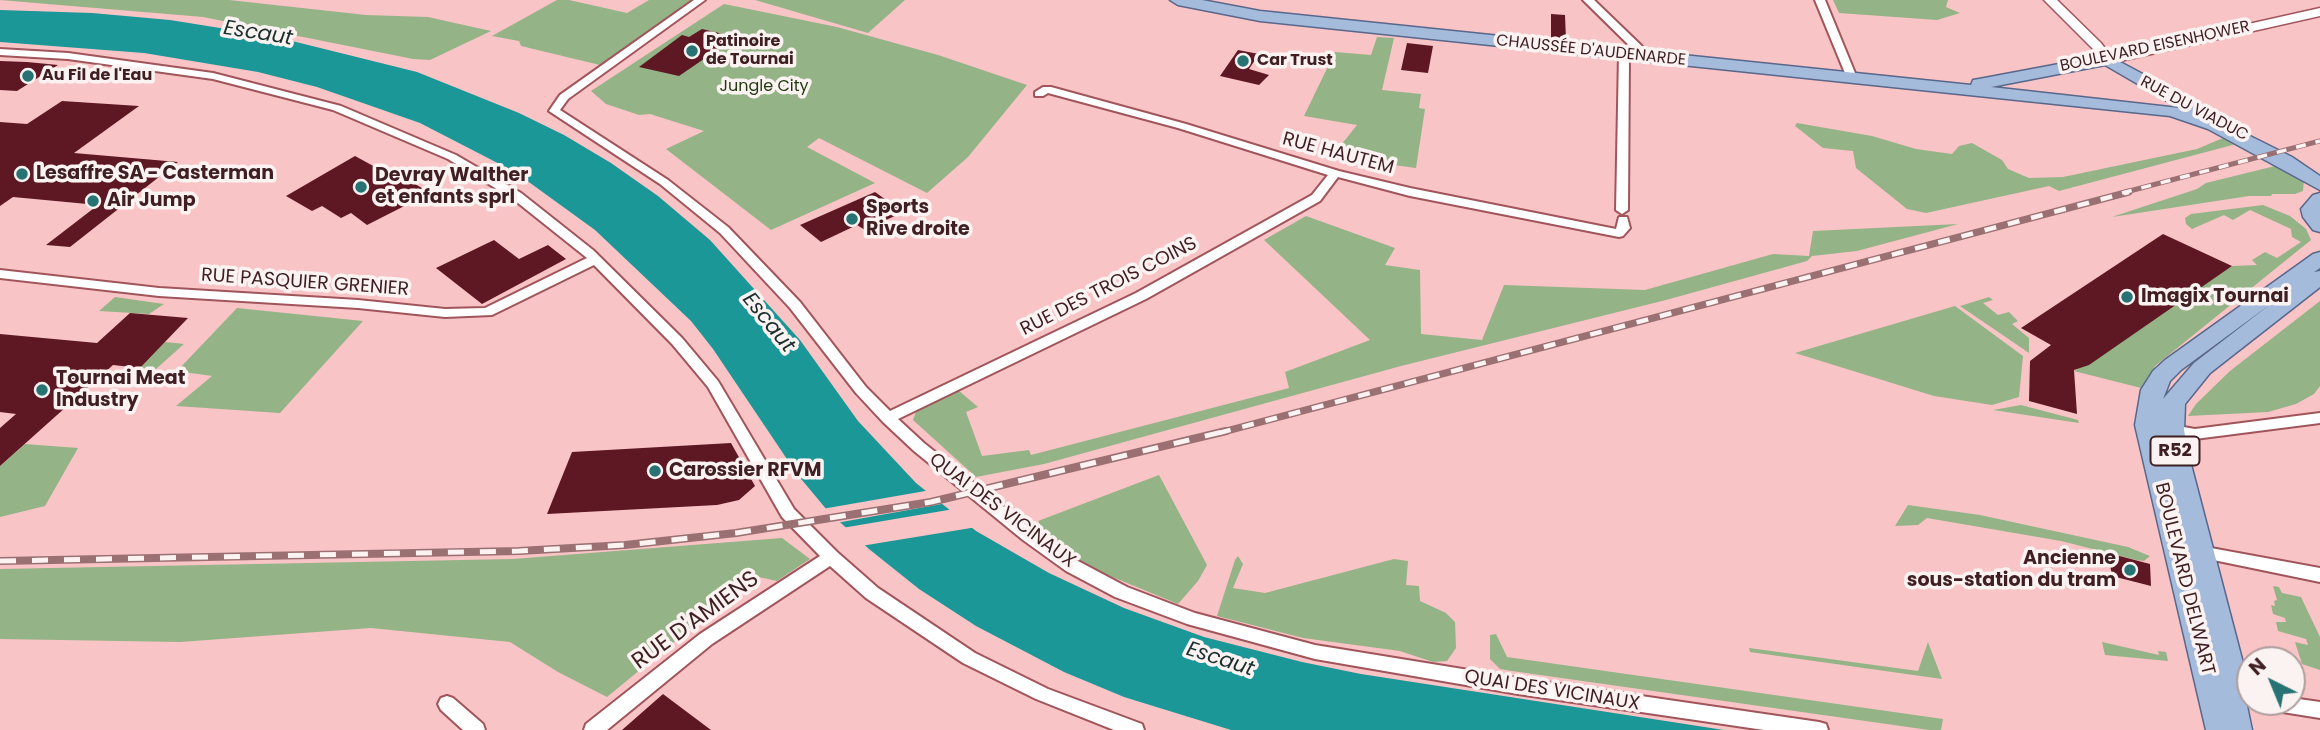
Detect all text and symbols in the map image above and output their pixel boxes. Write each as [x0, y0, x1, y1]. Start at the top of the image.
water label: Escaut [222, 16, 294, 52]
street label: BOULEVARD EISENHOWER [2058, 18, 2252, 76]
street label: CHAUSSÉE D'AUDENARDE [1495, 31, 1687, 71]
place label: Patinoire de Tournai [706, 32, 794, 70]
marker: Patinoire de Tournai [684, 43, 700, 59]
place label: Car Trust [1257, 51, 1333, 71]
marker: Car Trust [1235, 53, 1251, 69]
place label: Au Fil de l'Eau [42, 66, 152, 86]
marker: Au Fil de l'Eau [20, 68, 36, 84]
street label: RUE DU VIADUC [2137, 72, 2251, 146]
park label: Jungle City [719, 77, 809, 97]
street label: RUE HAUTEM [1280, 128, 1396, 180]
place label: Lesaffre SA - Casterman [36, 163, 274, 185]
place label: Devray Walther et enfants sprl [375, 165, 528, 209]
marker: Lesaffre SA - Casterman [14, 166, 30, 182]
marker: Devray Walther et enfants sprl [353, 179, 369, 195]
place label: Air Jump [107, 190, 196, 212]
marker: Air Jump [85, 193, 101, 209]
place label: Sports Rive droite [866, 197, 970, 241]
marker: Sports Rive droite [844, 211, 860, 227]
street label: RUE DES TROIS COINS [1017, 233, 1201, 341]
street label: RUE PASQUIER GRENIER [200, 264, 410, 302]
place label: Imagix Tournai [2141, 286, 2289, 308]
water label: Escaut [736, 288, 800, 358]
marker: Imagix Tournai [2119, 289, 2135, 305]
place label: Tournai Meat Industry [56, 368, 185, 412]
marker: Tournai Meat Industry [34, 382, 50, 398]
road number: R52 [2150, 436, 2200, 466]
street label: QUAI DES VICINAUX [924, 449, 1080, 573]
place label: Carossier RFVM [669, 460, 821, 482]
marker: Carossier RFVM [647, 463, 663, 479]
street label: BOULEVARD DELWART [2149, 480, 2219, 678]
place label: Ancienne sous-station du tram [1907, 548, 2116, 592]
marker: Ancienne sous-station du tram [2122, 562, 2138, 578]
street label: RUE D'AMIENS [627, 566, 765, 676]
water label: Escaut [1183, 637, 1257, 683]
north arrow [2236, 646, 2306, 716]
text: N [2243, 652, 2272, 681]
street label: QUAI DES VICINAUX [1463, 666, 1641, 716]

